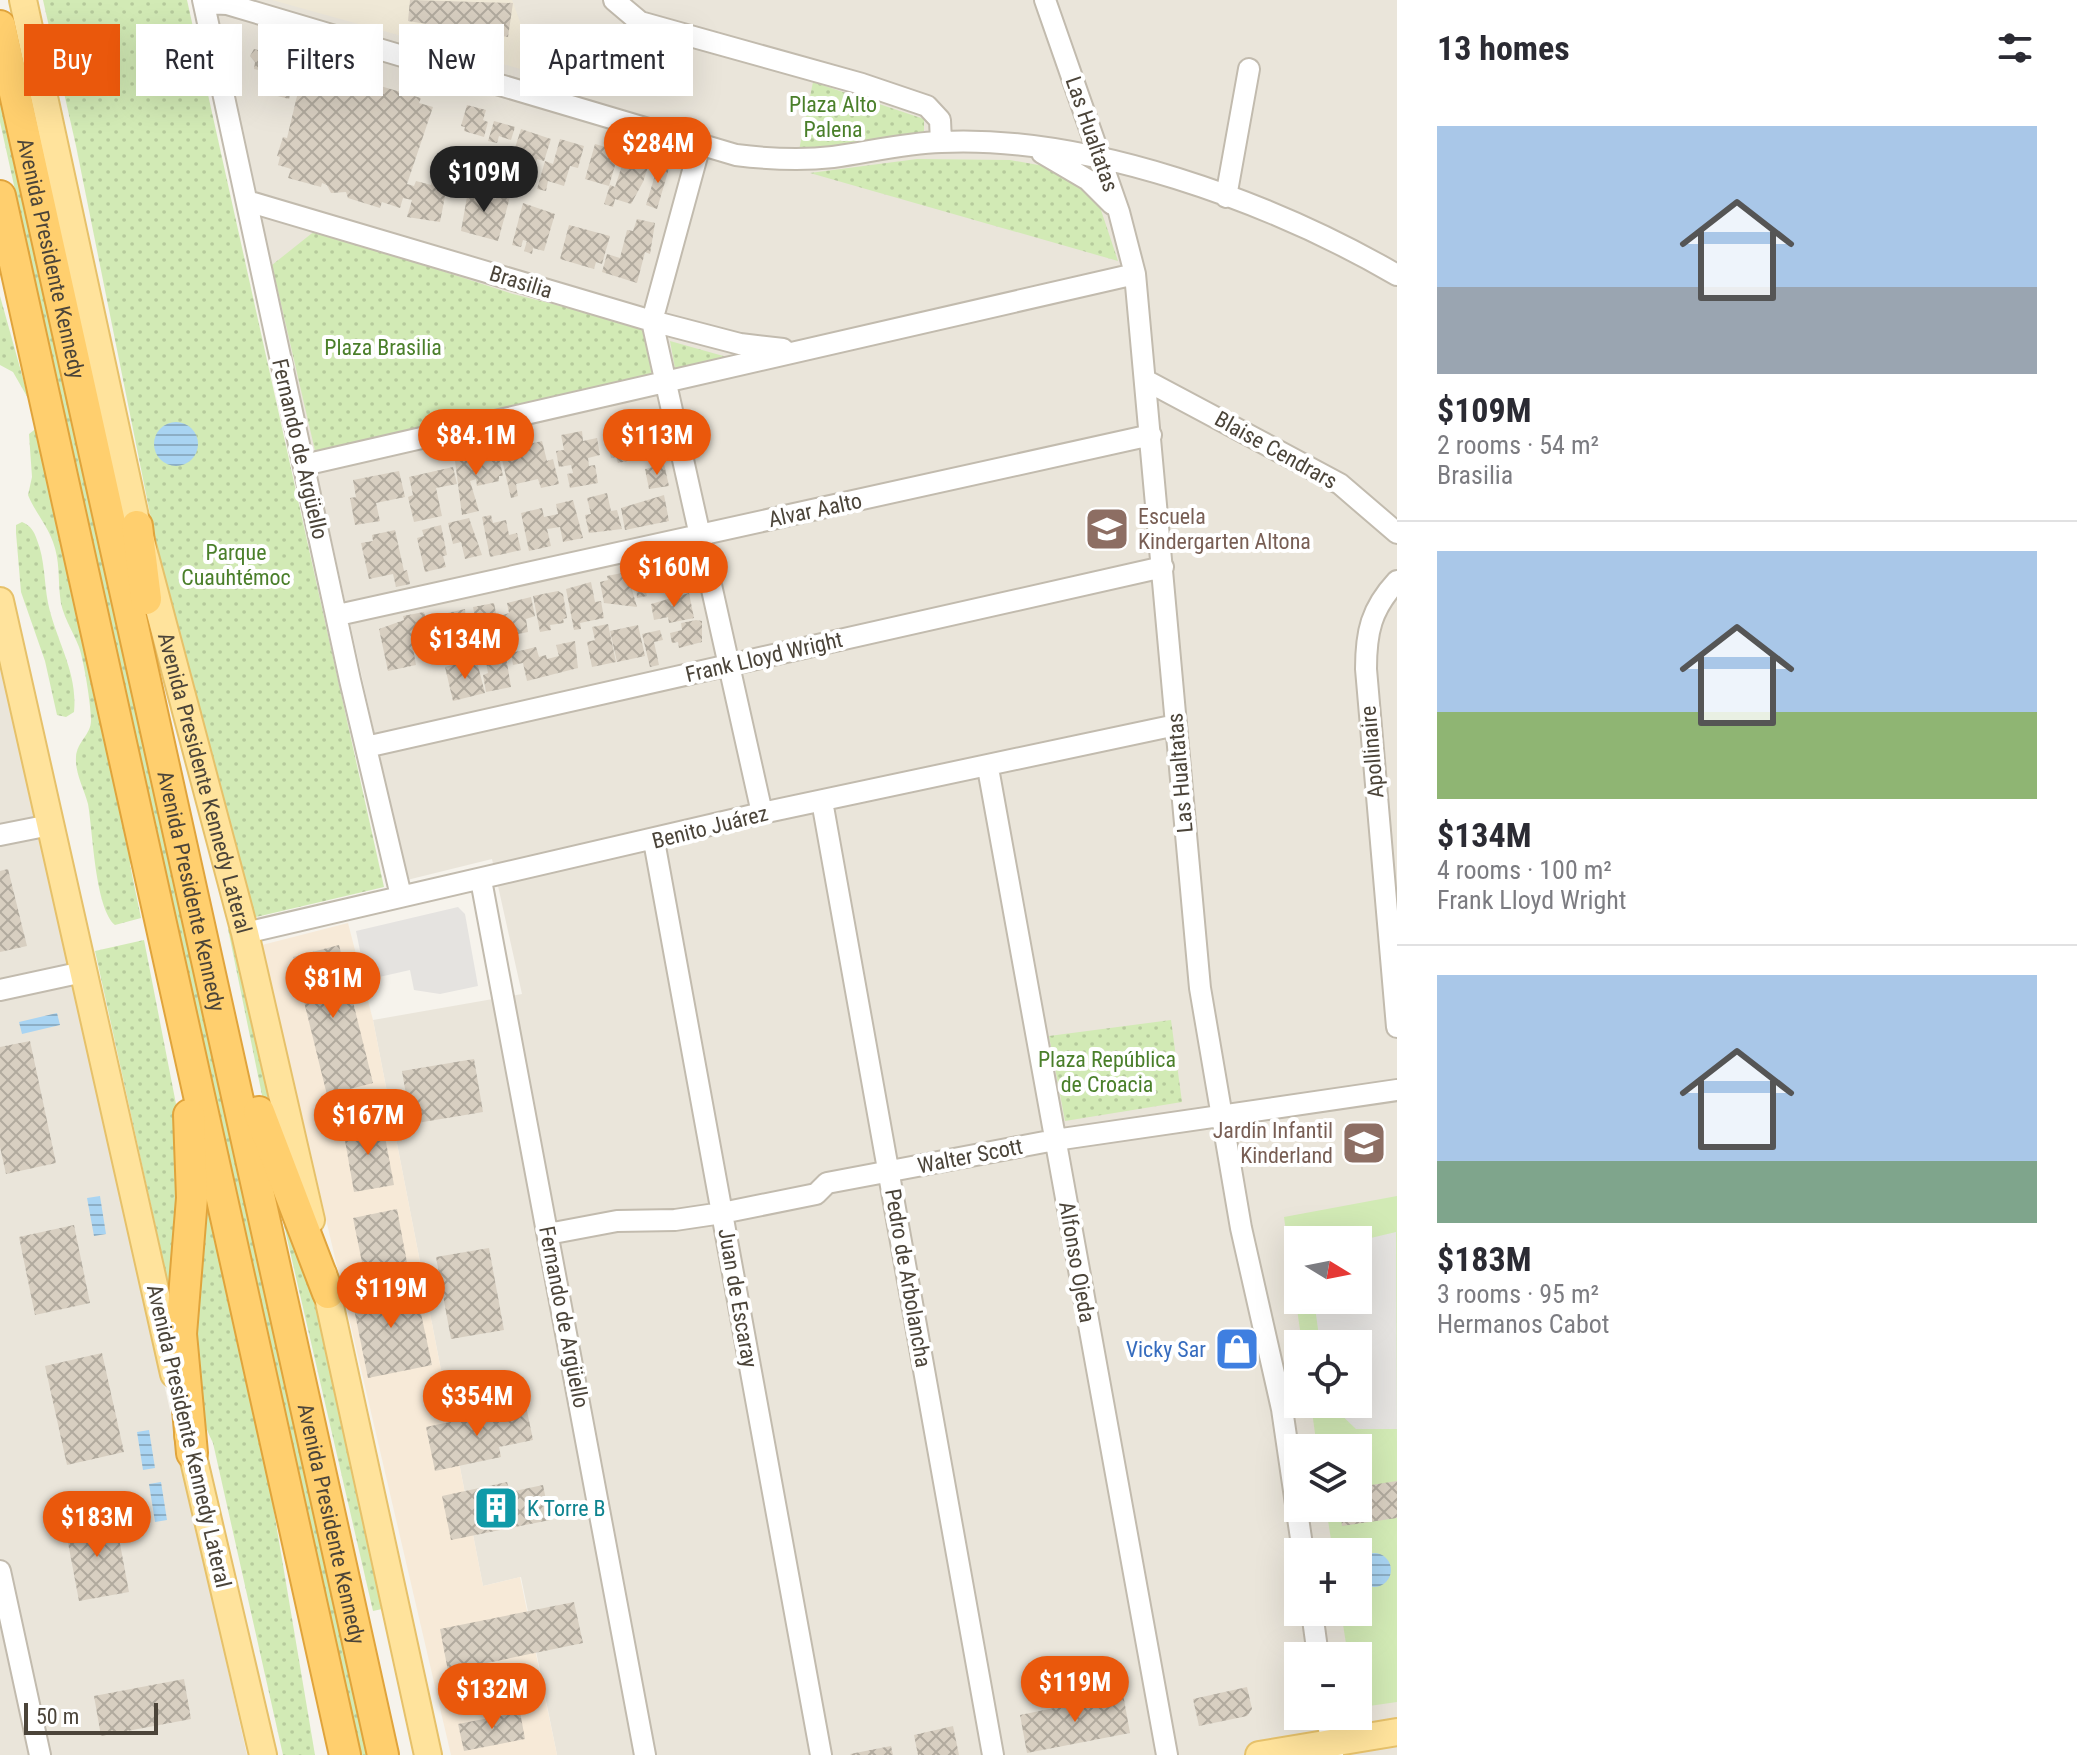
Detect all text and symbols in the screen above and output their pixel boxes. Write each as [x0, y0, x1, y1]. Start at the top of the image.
chip: Buy [24, 24, 120, 96]
chip: Rent [136, 24, 242, 96]
chip: Filters [258, 24, 383, 96]
chip: New [399, 24, 504, 96]
chip: Apartment [520, 24, 693, 96]
icon: filters [1993, 26, 2037, 70]
text: 13 homes [1437, 28, 1570, 68]
street label: Las Hualtatas [1061, 73, 1123, 195]
park label: Plaza Alto Palena [789, 92, 877, 142]
pin: $284M [602, 117, 714, 185]
text: $284M [622, 128, 694, 158]
street label: Avenida Presidente Kennedy [13, 136, 90, 381]
pin: $109M [428, 146, 540, 214]
text: $109M [448, 157, 520, 187]
icon: home [1665, 178, 1809, 322]
street label: Brasilia [486, 261, 556, 303]
park label: Plaza Brasilia [324, 335, 442, 360]
street label: Fernando de Argüello [267, 356, 333, 542]
text: $109M [1437, 390, 1532, 430]
street label: Blaise Cendrars [1210, 406, 1342, 494]
pin: $84.1M [411, 409, 541, 477]
pin: $113M [601, 409, 713, 477]
text: $84.1M [436, 420, 516, 450]
text: $113M [621, 420, 693, 450]
text: 2 rooms · 54 m² [1437, 430, 1599, 460]
text: Brasilia [1437, 460, 1513, 490]
street label: Alvar Aalto [766, 488, 864, 532]
place label: Escuela Kindergarten Altona [1138, 504, 1311, 554]
school or university icon: Escuela Kindergarten Altona [1083, 505, 1131, 553]
park label: Parque Cuauhtémoc [181, 540, 291, 590]
pin: $160M [618, 541, 730, 609]
text: $160M [638, 552, 710, 582]
icon: home [1665, 603, 1809, 747]
pin: $134M [409, 613, 521, 681]
text: $134M [429, 624, 501, 654]
street label: Frank Lloyd Wright [683, 627, 845, 687]
street label: Avenida Presidente Kennedy Lateral [152, 631, 258, 937]
street label: Apollinaire [1356, 705, 1388, 799]
street label: Las Hualtatas [1162, 712, 1198, 834]
street label: Avenida Presidente Kennedy [153, 767, 233, 1013]
street label: Benito Juárez [649, 801, 771, 853]
text: $134M [1437, 815, 1532, 855]
text: 4 rooms · 100 m² [1437, 855, 1612, 885]
text: Frank Lloyd Wright [1437, 885, 1627, 915]
pin: $81M [286, 952, 380, 1020]
text: $81M [303, 963, 363, 993]
icon: home [1665, 1027, 1809, 1171]
park label: Plaza República de Croacia [1038, 1047, 1176, 1097]
pin: $167M [312, 1089, 424, 1157]
text: $167M [332, 1100, 404, 1130]
place label: Jardin Infantil Kinderland [1213, 1118, 1333, 1168]
school or university icon: Jardin Infantil Kinderland [1340, 1119, 1388, 1167]
street label: Walter Scott [915, 1134, 1025, 1178]
street label: Pedro de Arbolancha [880, 1187, 936, 1369]
street label: Alfonso Ojeda [1054, 1200, 1100, 1324]
street label: Fernando de Argüello [534, 1224, 594, 1410]
street label: Juan de Escaray [713, 1226, 763, 1370]
north arrow [1284, 1226, 1372, 1314]
map controls [1284, 1226, 1372, 1730]
text: $183M [1437, 1239, 1532, 1279]
pin: $119M [335, 1262, 447, 1330]
text: $119M [355, 1273, 427, 1303]
text: 3 rooms · 95 m² [1437, 1279, 1599, 1309]
street label: Avenida Presidente Kennedy Lateral [142, 1282, 236, 1590]
text: Hermanos Cabot [1437, 1309, 1610, 1339]
shop icon: Vicky Sar [1213, 1325, 1261, 1373]
button: locate [1284, 1330, 1372, 1418]
place label: Vicky Sar [1126, 1337, 1206, 1362]
pin: $354M [421, 1370, 533, 1438]
text: $354M [441, 1381, 513, 1411]
street label: Avenida Presidente Kennedy [293, 1401, 371, 1646]
button: layers [1284, 1434, 1372, 1522]
building icon: K Torre B [472, 1484, 520, 1532]
pin: $183M [41, 1491, 153, 1559]
place label: K Torre B [527, 1496, 606, 1521]
text: $183M [61, 1502, 133, 1532]
button: + [1284, 1538, 1372, 1626]
button: − [1284, 1642, 1372, 1730]
pin: $119M [1019, 1656, 1131, 1724]
pin: $132M [436, 1663, 548, 1731]
text: $119M [1039, 1667, 1111, 1697]
text: $132M [456, 1674, 528, 1704]
scale bar [24, 1699, 158, 1735]
text: 50 m [36, 1704, 79, 1729]

